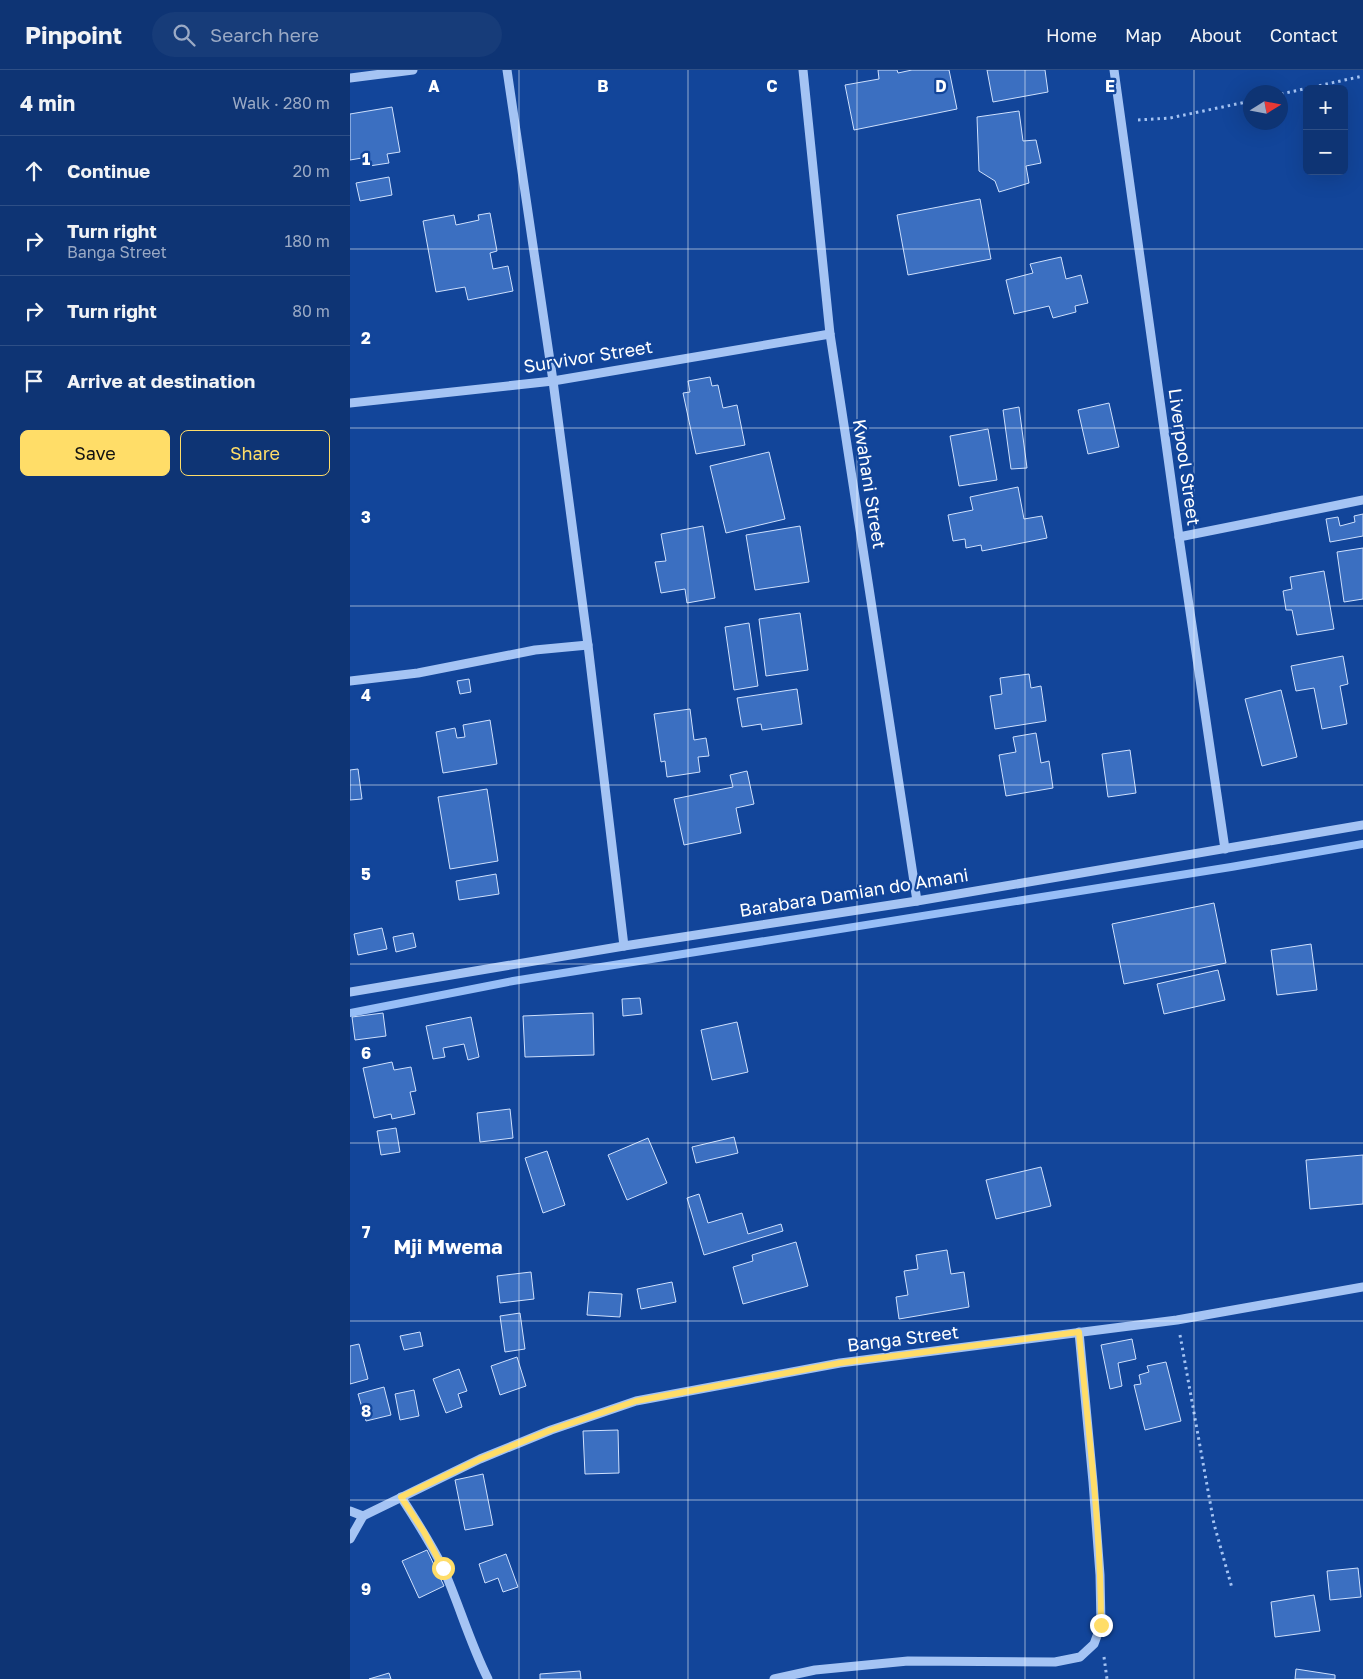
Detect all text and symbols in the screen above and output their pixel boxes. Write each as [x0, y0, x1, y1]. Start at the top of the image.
search box [152, 12, 502, 57]
text: Pinpoint [25, 20, 122, 49]
icon: search [170, 21, 198, 49]
text: Search here [210, 23, 319, 46]
text: Home [1046, 24, 1097, 46]
text: Map [1125, 24, 1162, 46]
text: About [1190, 24, 1242, 46]
text: Contact [1270, 24, 1338, 46]
text: A [428, 76, 440, 96]
text: B [597, 76, 609, 96]
text: C [766, 76, 778, 96]
text: D [935, 76, 947, 96]
text: E [1105, 76, 1115, 96]
north arrow [1243, 85, 1288, 130]
map controls [1303, 85, 1348, 175]
button: + [1303, 85, 1348, 130]
text: 4 min [20, 90, 75, 116]
text: Walk · 280 m [232, 93, 330, 113]
button: − [1303, 130, 1348, 175]
text: 1 [362, 149, 370, 169]
icon: ahead [20, 157, 48, 185]
text: Continue [67, 159, 150, 182]
text: 20 m [293, 161, 330, 181]
text: Turn right [67, 219, 157, 242]
icon: right [20, 227, 48, 255]
text: 180 m [284, 231, 330, 251]
text: Banga Street [67, 242, 167, 262]
icon: right [20, 297, 48, 325]
text: Turn right [67, 299, 157, 322]
text: 80 m [292, 301, 330, 321]
text: 2 [361, 328, 371, 348]
street label: Survivor Street [522, 335, 654, 377]
icon: arrive [20, 367, 48, 395]
text: Arrive at destination [67, 369, 255, 392]
street label: Liverpool Street [1164, 387, 1206, 527]
street label: Kwahani Street [849, 417, 891, 550]
button: Save [20, 430, 170, 476]
button: Share [180, 430, 330, 476]
text: 3 [361, 507, 371, 527]
text: 4 [361, 685, 371, 705]
street label: Barabara Damian do Amani [738, 863, 970, 921]
text: 5 [361, 864, 371, 884]
text: 6 [361, 1043, 371, 1063]
text: 7 [362, 1222, 371, 1242]
district label: Mji Mwema [394, 1234, 502, 1258]
street label: Banga Street [846, 1320, 960, 1356]
text: 8 [361, 1401, 371, 1421]
route start [432, 1557, 455, 1580]
text: 9 [361, 1579, 371, 1599]
route end [1090, 1614, 1113, 1637]

